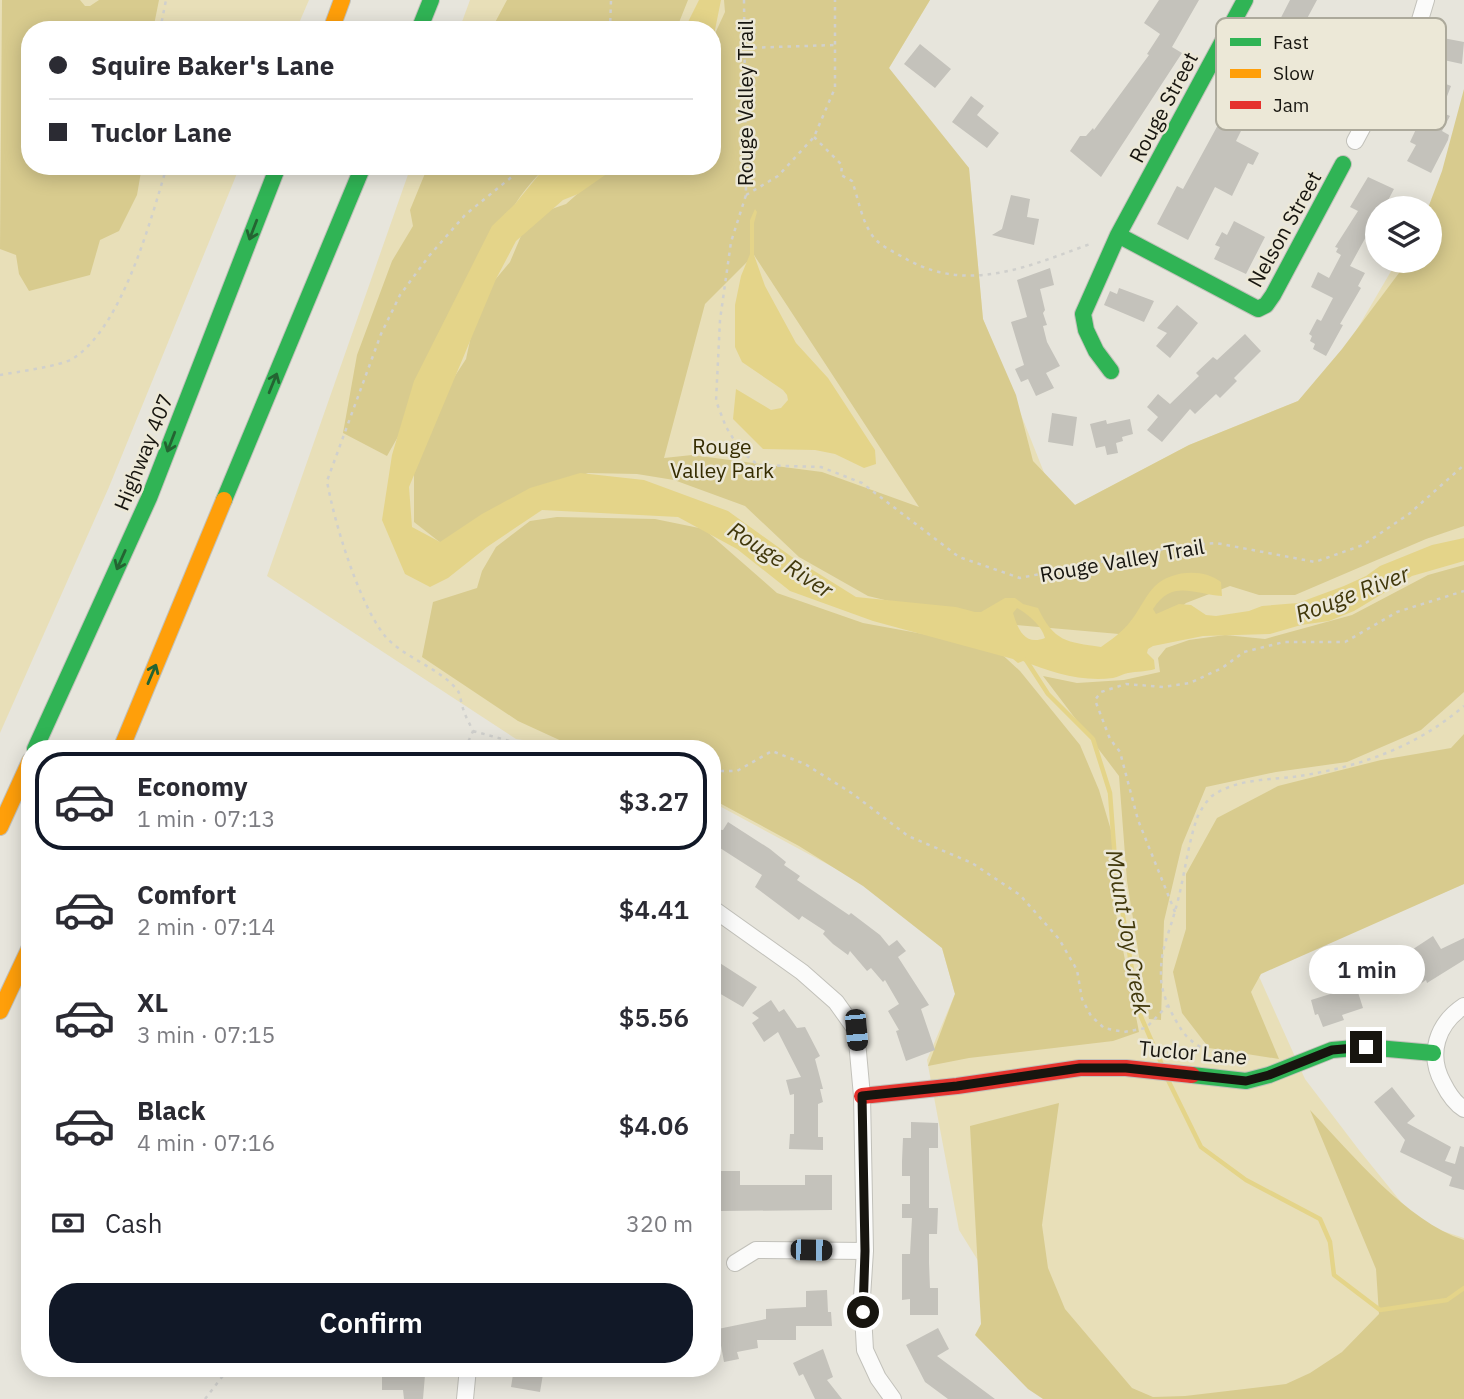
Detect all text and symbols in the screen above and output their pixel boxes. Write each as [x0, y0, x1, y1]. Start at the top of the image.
legend [1216, 18, 1446, 130]
street label: Rouge Valley Trail [731, 19, 759, 186]
text: Fast [1273, 30, 1309, 54]
street label: Rouge Street [1122, 47, 1204, 167]
text: Squire Baker's Lane [91, 48, 334, 82]
text: Slow [1273, 61, 1314, 85]
text: Jam [1273, 93, 1309, 117]
text: Tuclor Lane [91, 115, 232, 149]
street label: Nelson Street [1241, 166, 1327, 292]
map controls [1365, 196, 1442, 273]
button: layers [1365, 196, 1442, 273]
one-way arrow [246, 218, 258, 240]
one-way arrow [268, 373, 281, 395]
street label: Highway 407 [107, 390, 179, 514]
one-way arrow [163, 431, 176, 452]
park label: Rouge Valley Park [670, 432, 774, 484]
water label: Rouge River [723, 514, 840, 605]
street label: Rouge Valley Trail [1037, 532, 1207, 588]
one-way arrow [114, 549, 127, 570]
water label: Rouge River [1291, 557, 1414, 628]
one-way arrow [147, 664, 160, 686]
text: Economy [137, 769, 248, 803]
icon: car [53, 770, 116, 833]
text: $3.27 [619, 784, 689, 818]
text: 1 min · 07:13 [137, 803, 275, 833]
water label: Mount Joy Creek [1100, 847, 1158, 1018]
text: Comfort [137, 877, 236, 911]
icon: car [53, 878, 116, 941]
text: $4.41 [619, 892, 689, 926]
text: 2 min · 07:14 [137, 911, 275, 941]
callout: 1 min [1308, 946, 1424, 995]
text: 1 min [1337, 954, 1397, 984]
text: XL [137, 985, 168, 1019]
icon: car [53, 986, 116, 1049]
text: $5.56 [619, 1000, 689, 1034]
car [844, 1008, 869, 1052]
text: 3 min · 07:15 [137, 1019, 275, 1049]
route end [1350, 1031, 1382, 1063]
street label: Tuclor Lane [1138, 1033, 1248, 1071]
text: Black [137, 1093, 205, 1127]
icon: car [53, 1094, 116, 1157]
text: $4.06 [619, 1108, 689, 1142]
text: 4 min · 07:16 [137, 1127, 275, 1157]
icon: cash [49, 1204, 87, 1242]
text: Cash [105, 1206, 162, 1240]
text: 320 m [626, 1208, 693, 1238]
car [790, 1239, 833, 1261]
button: Confirm [49, 1283, 693, 1363]
route start [847, 1296, 879, 1328]

